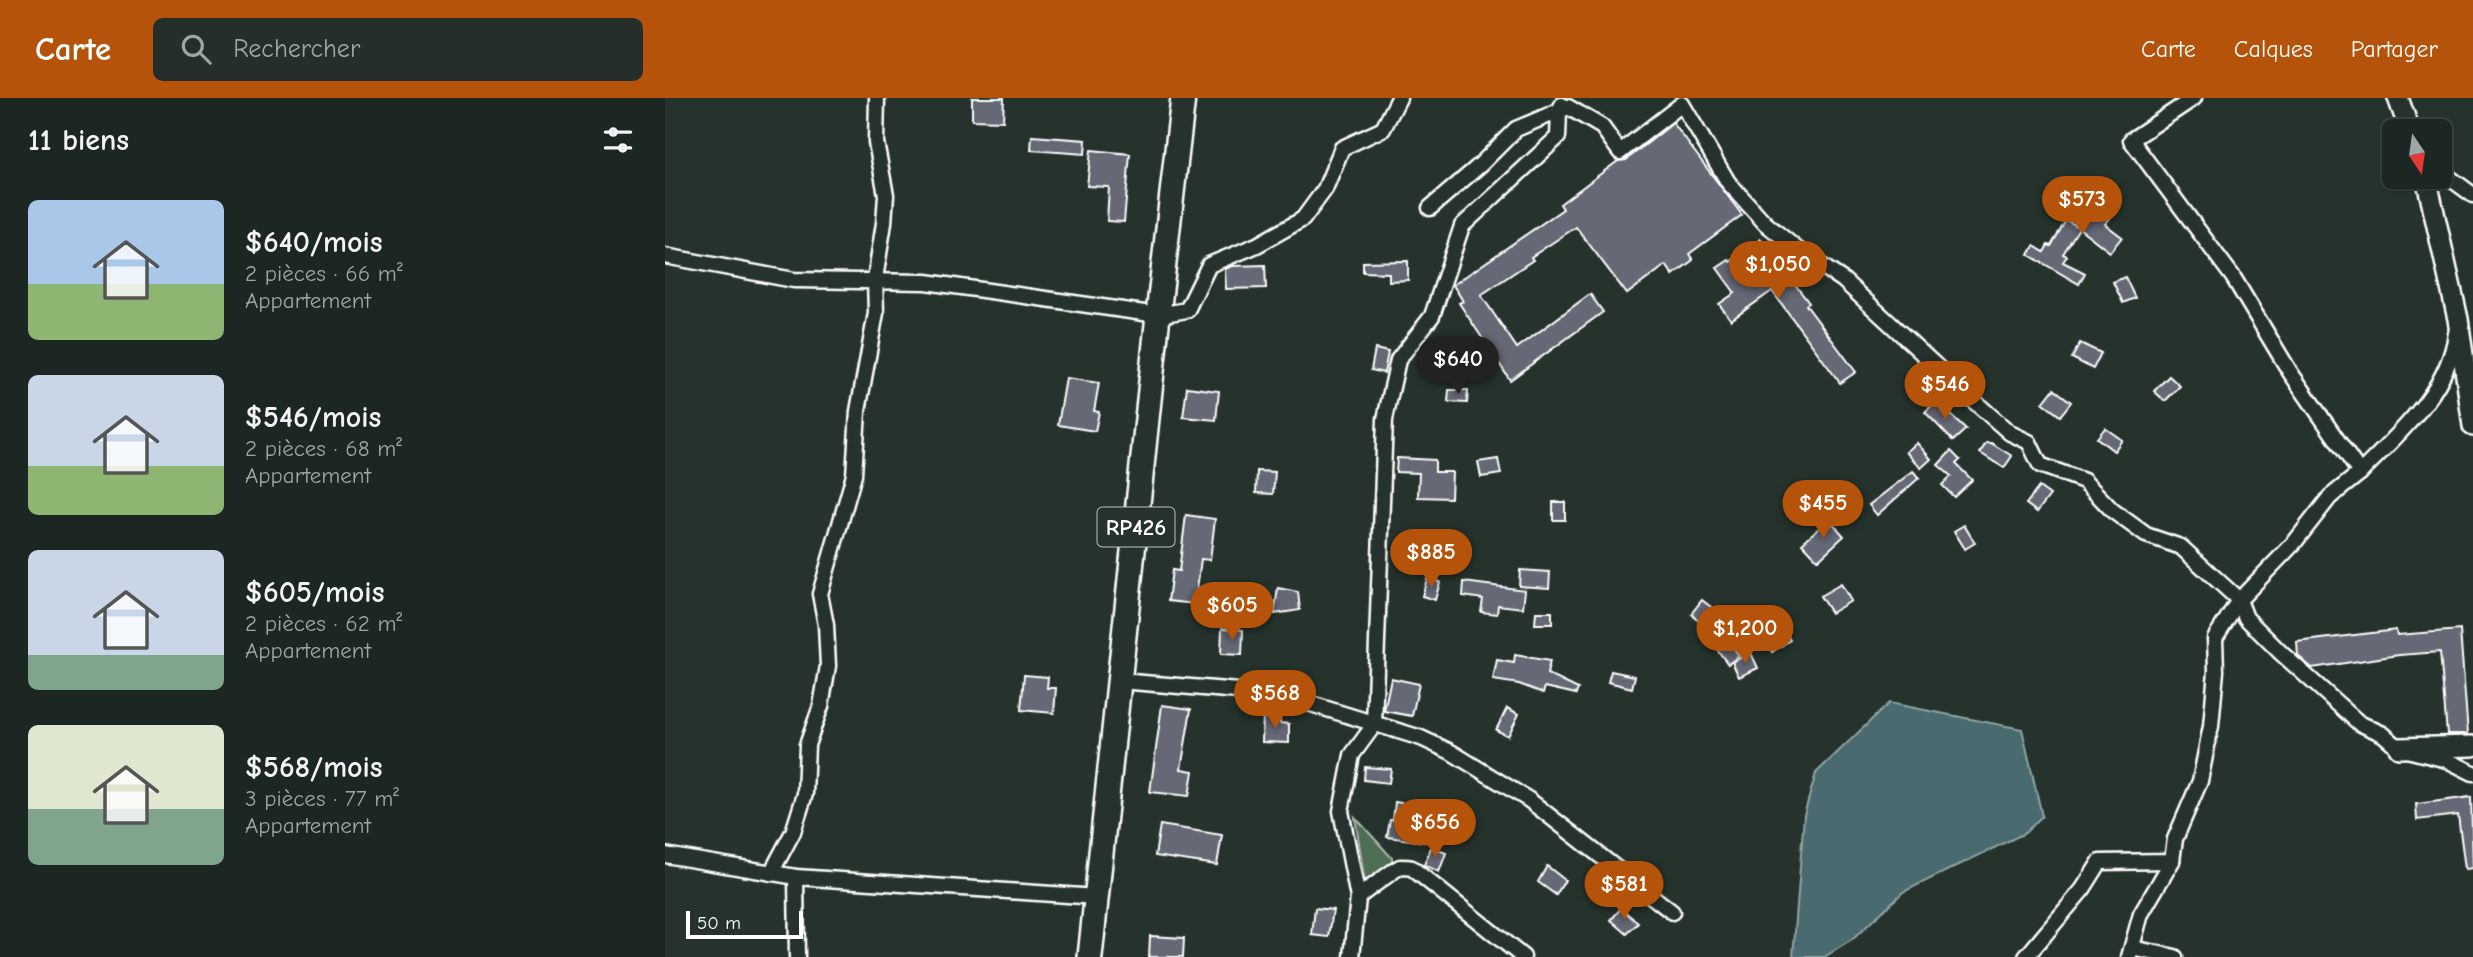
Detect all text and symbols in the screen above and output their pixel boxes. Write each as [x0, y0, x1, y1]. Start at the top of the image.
search box [153, 18, 643, 81]
text: Carte [35, 30, 111, 68]
icon: search [177, 30, 215, 68]
text: Rechercher [233, 34, 360, 64]
text: Carte [2141, 35, 2196, 63]
text: Calques [2234, 35, 2313, 63]
text: Partager [2351, 35, 2438, 63]
north arrow [2382, 119, 2452, 189]
map controls [2382, 119, 2452, 189]
icon: filters [599, 121, 637, 159]
text: 11 biens [28, 123, 129, 158]
pin: $573 [2041, 176, 2123, 236]
text: $573 [2058, 185, 2106, 212]
text: $640/mois [245, 225, 383, 260]
icon: home [84, 228, 168, 312]
pin: $1,050 [1721, 242, 1835, 301]
text: $1,050 [1745, 250, 1811, 277]
text: 2 pièces · 66 m² [245, 260, 403, 287]
text: Appartement [245, 287, 371, 314]
pin: $640 [1417, 336, 1499, 396]
text: $640 [1433, 345, 1483, 372]
pin: $546 [1904, 362, 1986, 421]
text: $546 [1921, 370, 1969, 397]
text: $546/mois [245, 400, 381, 435]
icon: home [84, 403, 168, 487]
text: 2 pièces · 68 m² [245, 435, 402, 462]
text: Appartement [245, 462, 371, 489]
pin: $455 [1782, 480, 1864, 540]
text: $455 [1798, 489, 1848, 516]
road number: RP426 [1098, 508, 1175, 546]
pin: $885 [1390, 530, 1472, 589]
text: $885 [1406, 538, 1456, 565]
text: $605/mois [245, 575, 384, 610]
icon: home [84, 578, 168, 662]
pin: $605 [1191, 582, 1273, 642]
text: $605 [1206, 591, 1258, 618]
pin: $1,200 [1688, 606, 1802, 665]
text: 2 pièces · 62 m² [245, 610, 402, 637]
text: $1,200 [1712, 614, 1778, 641]
text: Appartement [245, 637, 371, 664]
pin: $568 [1234, 670, 1316, 730]
text: $568 [1250, 679, 1300, 706]
text: $568/mois [245, 750, 383, 785]
icon: home [84, 753, 168, 837]
text: 3 pièces · 77 m² [245, 785, 399, 812]
pin: $656 [1394, 800, 1476, 859]
text: $656 [1410, 808, 1460, 835]
text: Appartement [245, 812, 371, 839]
pin: $581 [1583, 862, 1665, 921]
text: $581 [1601, 870, 1647, 897]
scale bar [686, 908, 803, 940]
text: 50 m [697, 912, 741, 934]

